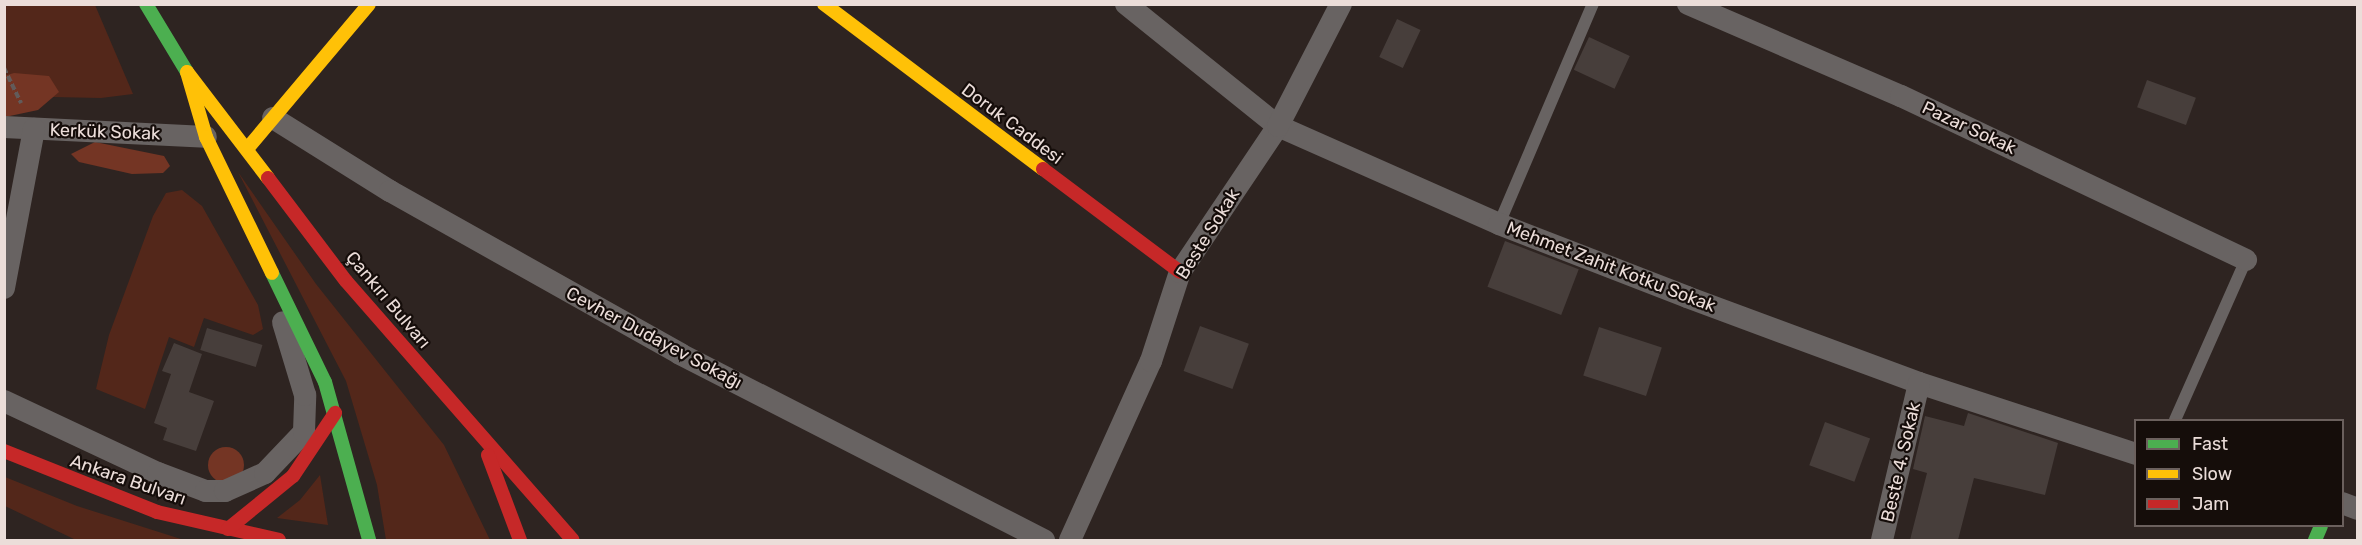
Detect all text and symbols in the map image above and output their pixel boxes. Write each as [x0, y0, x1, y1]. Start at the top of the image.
street label: Doruk Caddesi [957, 79, 1067, 169]
street label: Pazar Sokak [1918, 97, 2020, 159]
street label: Kerkük Sokak [49, 119, 161, 145]
street label: Beste Sokak [1172, 185, 1244, 283]
street label: Mehmet Zahit Kotku Sokak [1503, 217, 1719, 317]
street label: Çankırı Bulvarı [341, 247, 435, 353]
street label: Cevher Dudayev Sokağı [562, 282, 746, 394]
street label: Beste 4. Sokak [1877, 400, 1925, 524]
legend [2134, 419, 2344, 527]
text: Fast [2192, 433, 2228, 455]
street label: Ankara Bulvarı [67, 450, 189, 510]
text: Slow [2192, 463, 2232, 485]
text: Jam [2192, 493, 2229, 515]

